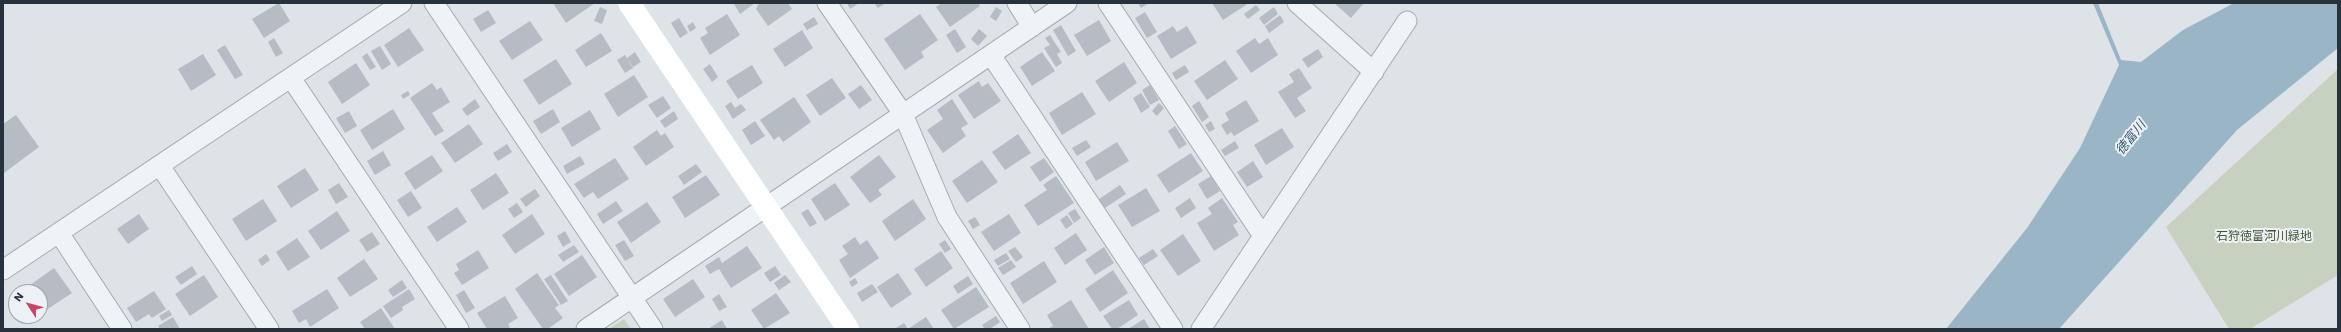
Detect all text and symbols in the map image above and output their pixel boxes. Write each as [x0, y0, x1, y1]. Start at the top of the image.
water label: 徳富川 [2113, 118, 2149, 158]
park label: 石狩徳富河川緑地 [2216, 229, 2312, 243]
north arrow [8, 284, 48, 324]
text: N [11, 290, 26, 304]

